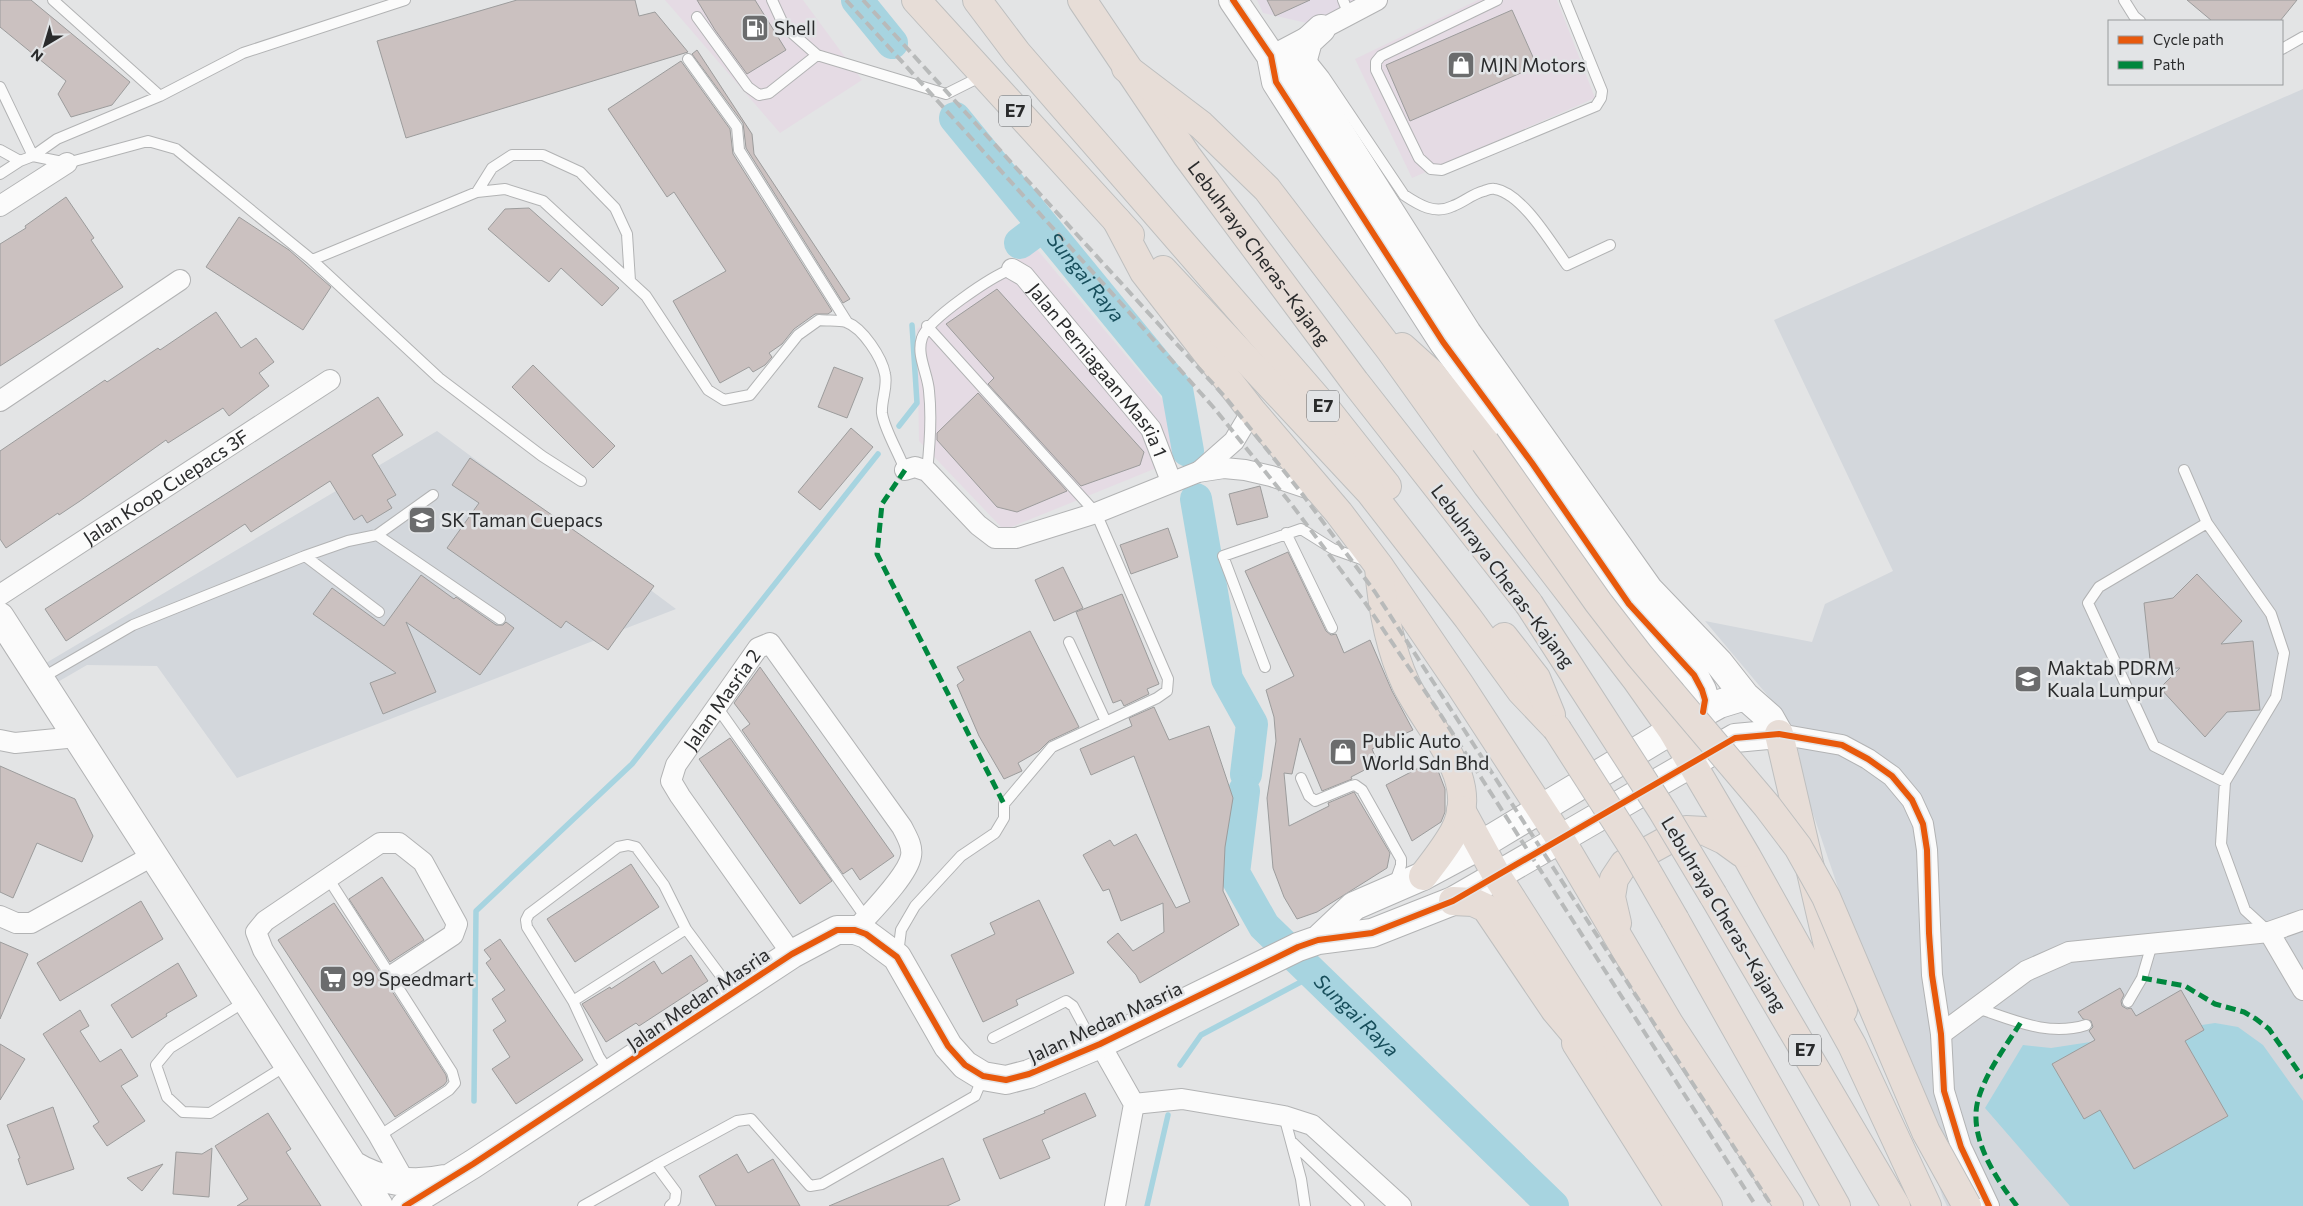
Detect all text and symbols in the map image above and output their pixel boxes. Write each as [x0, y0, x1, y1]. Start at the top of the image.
fuel station icon: Shell [740, 13, 770, 43]
place label: Shell [774, 16, 816, 39]
north arrow [20, 20, 70, 70]
legend [2108, 20, 2283, 85]
text: Cycle path [2153, 30, 2224, 48]
text: N [27, 46, 46, 66]
shop icon: MJN Motors [1446, 50, 1476, 80]
place label: MJN Motors [1480, 53, 1586, 76]
text: Path [2153, 55, 2185, 73]
road number: E7 [999, 95, 1031, 126]
street label: Lebuhraya Cheras–Kajang [1184, 156, 1336, 349]
water label: Sungai Raya [1043, 227, 1130, 326]
street label: Jalan Perniagaan Masria 1 [1024, 278, 1173, 460]
road number: E7 [1307, 391, 1339, 422]
street label: Jalan Koop Cuepacs 3F [79, 424, 253, 549]
street label: Lebuhraya Cheras–Kajang [1427, 479, 1580, 672]
school or university icon: SK Taman Cuepacs [407, 505, 437, 535]
place label: SK Taman Cuepacs [441, 508, 603, 531]
street label: Jalan Masria 2 [678, 644, 765, 754]
place label: Maktab PDRM Kuala Lumpur [2047, 656, 2175, 701]
school or university icon: Maktab PDRM Kuala Lumpur [2013, 664, 2043, 694]
place label: Public Auto World Sdn Bhd [1362, 729, 1489, 774]
shop icon: Public Auto World Sdn Bhd [1328, 737, 1358, 767]
street label: Lebuhraya Cheras–Kajang [1657, 812, 1792, 1016]
street label: Jalan Medan Masria [622, 942, 774, 1055]
supermarket icon: 99 Speedmart [318, 964, 348, 994]
place label: 99 Speedmart [352, 967, 474, 990]
water label: Sungai Raya [1310, 968, 1404, 1061]
street label: Jalan Medan Masria [1024, 976, 1185, 1067]
road number: E7 [1789, 1034, 1821, 1066]

